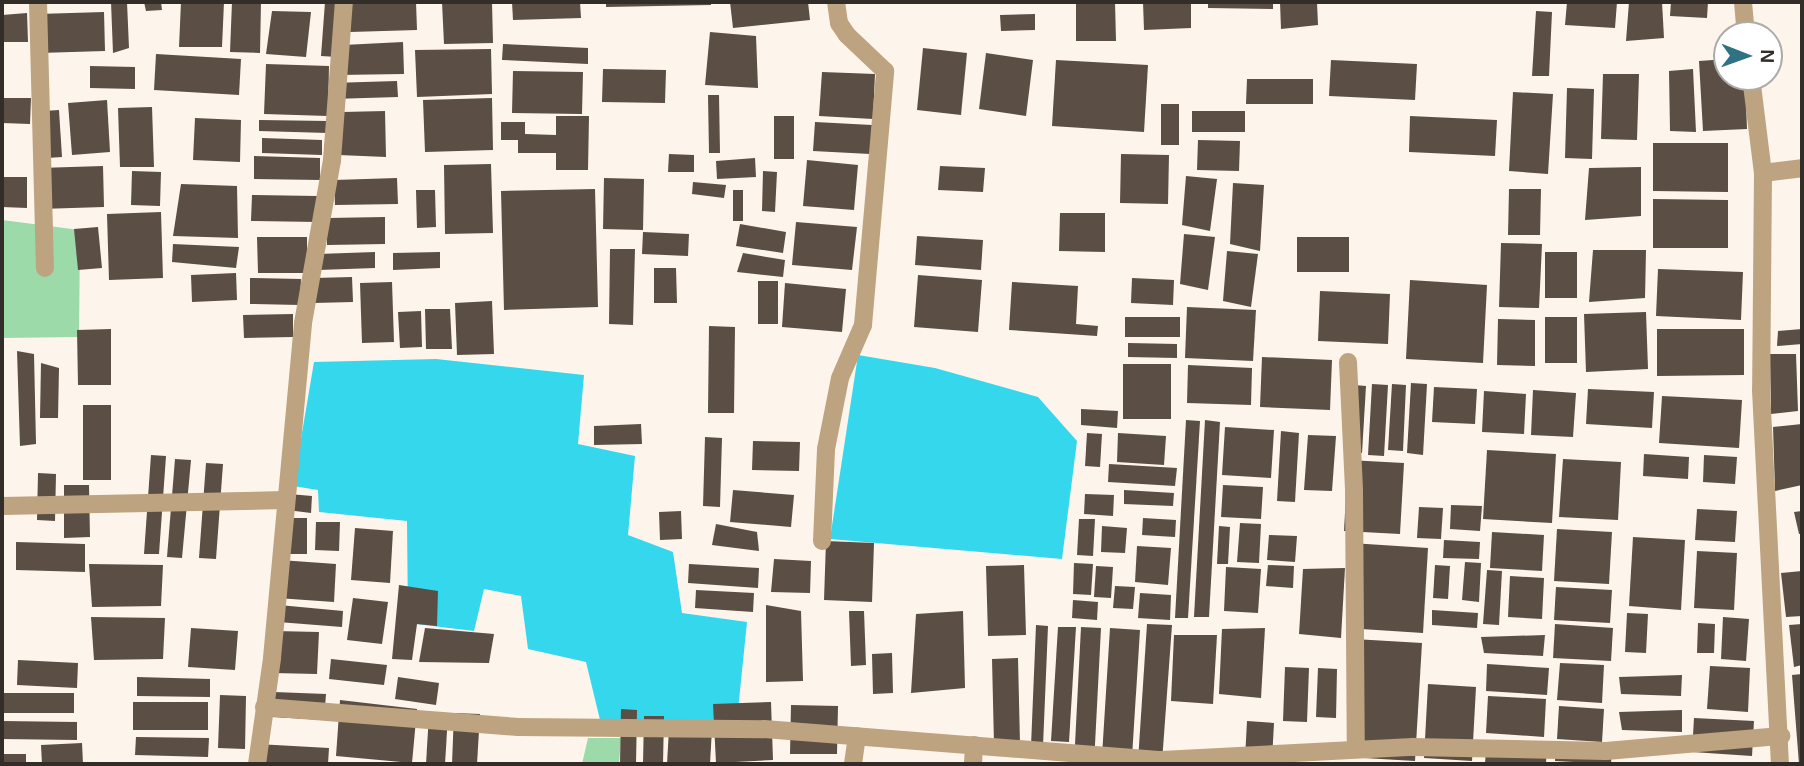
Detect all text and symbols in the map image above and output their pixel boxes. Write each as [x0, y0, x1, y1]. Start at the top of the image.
north arrow [1713, 21, 1783, 91]
text: N [1757, 49, 1778, 63]

